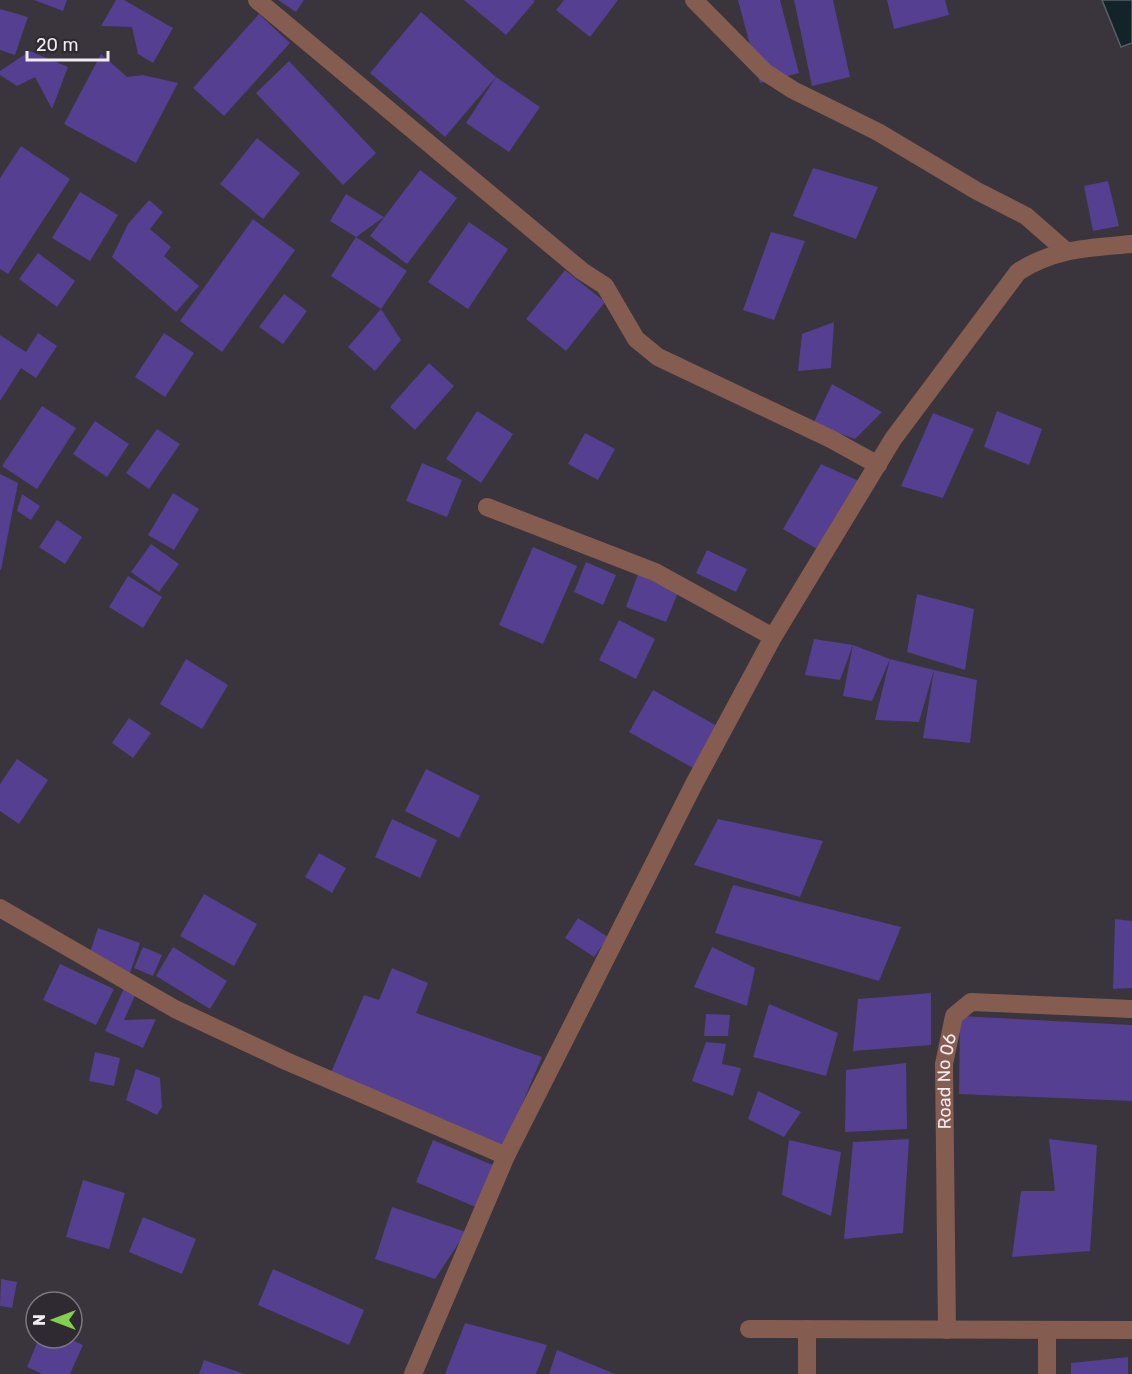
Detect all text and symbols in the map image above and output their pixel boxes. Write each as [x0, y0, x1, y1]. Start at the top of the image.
scale bar [27, 24, 108, 62]
text: 20 m [36, 34, 78, 56]
street label: Road No 06 [933, 1031, 961, 1129]
north arrow [24, 1290, 84, 1350]
text: N [30, 1314, 49, 1326]

